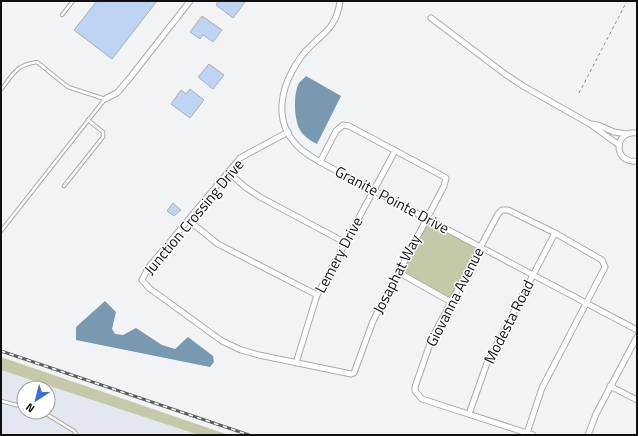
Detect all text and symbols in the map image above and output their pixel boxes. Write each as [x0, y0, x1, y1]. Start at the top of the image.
street label: Junction Crossing Drive [138, 154, 249, 280]
street label: Granite Pointe Drive [331, 160, 453, 239]
street label: Lemery Drive [309, 213, 368, 297]
street label: Josaphat Way [367, 230, 426, 318]
street label: Giovanna Avenue [420, 243, 489, 350]
street label: Modesta Road [478, 276, 540, 368]
north arrow [16, 380, 56, 420]
text: N [22, 399, 38, 417]

